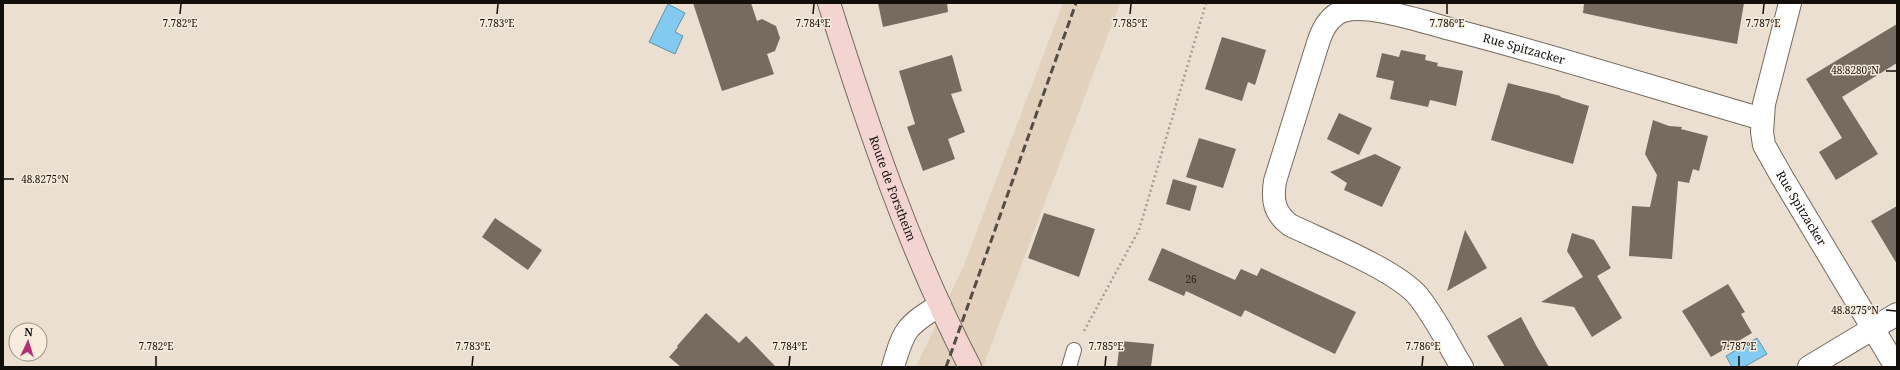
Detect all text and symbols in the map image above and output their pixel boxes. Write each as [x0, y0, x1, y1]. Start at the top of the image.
text: 7.782°E [162, 16, 198, 30]
text: 7.783°E [479, 16, 515, 30]
text: 7.784°E [795, 16, 831, 30]
text: 7.785°E [1112, 16, 1148, 30]
text: 7.786°E [1429, 16, 1465, 30]
text: 7.787°E [1745, 16, 1781, 30]
street label: Rue Spitzacker [1481, 29, 1567, 68]
text: 48.8280°N [1831, 63, 1879, 77]
street label: Route de Forstheim [865, 133, 920, 243]
street label: Rue Spitzacker [1772, 168, 1831, 249]
text: 48.8275°N [21, 172, 69, 186]
house number: 26 [1185, 272, 1197, 286]
text: 48.8275°N [1831, 303, 1879, 317]
north arrow [8, 322, 48, 362]
text: N [24, 324, 34, 339]
text: 7.782°E [138, 339, 174, 353]
text: 7.783°E [455, 339, 491, 353]
text: 7.784°E [772, 339, 808, 353]
text: 7.785°E [1088, 339, 1124, 353]
text: 7.786°E [1405, 339, 1441, 353]
text: 7.787°E [1721, 339, 1757, 353]

